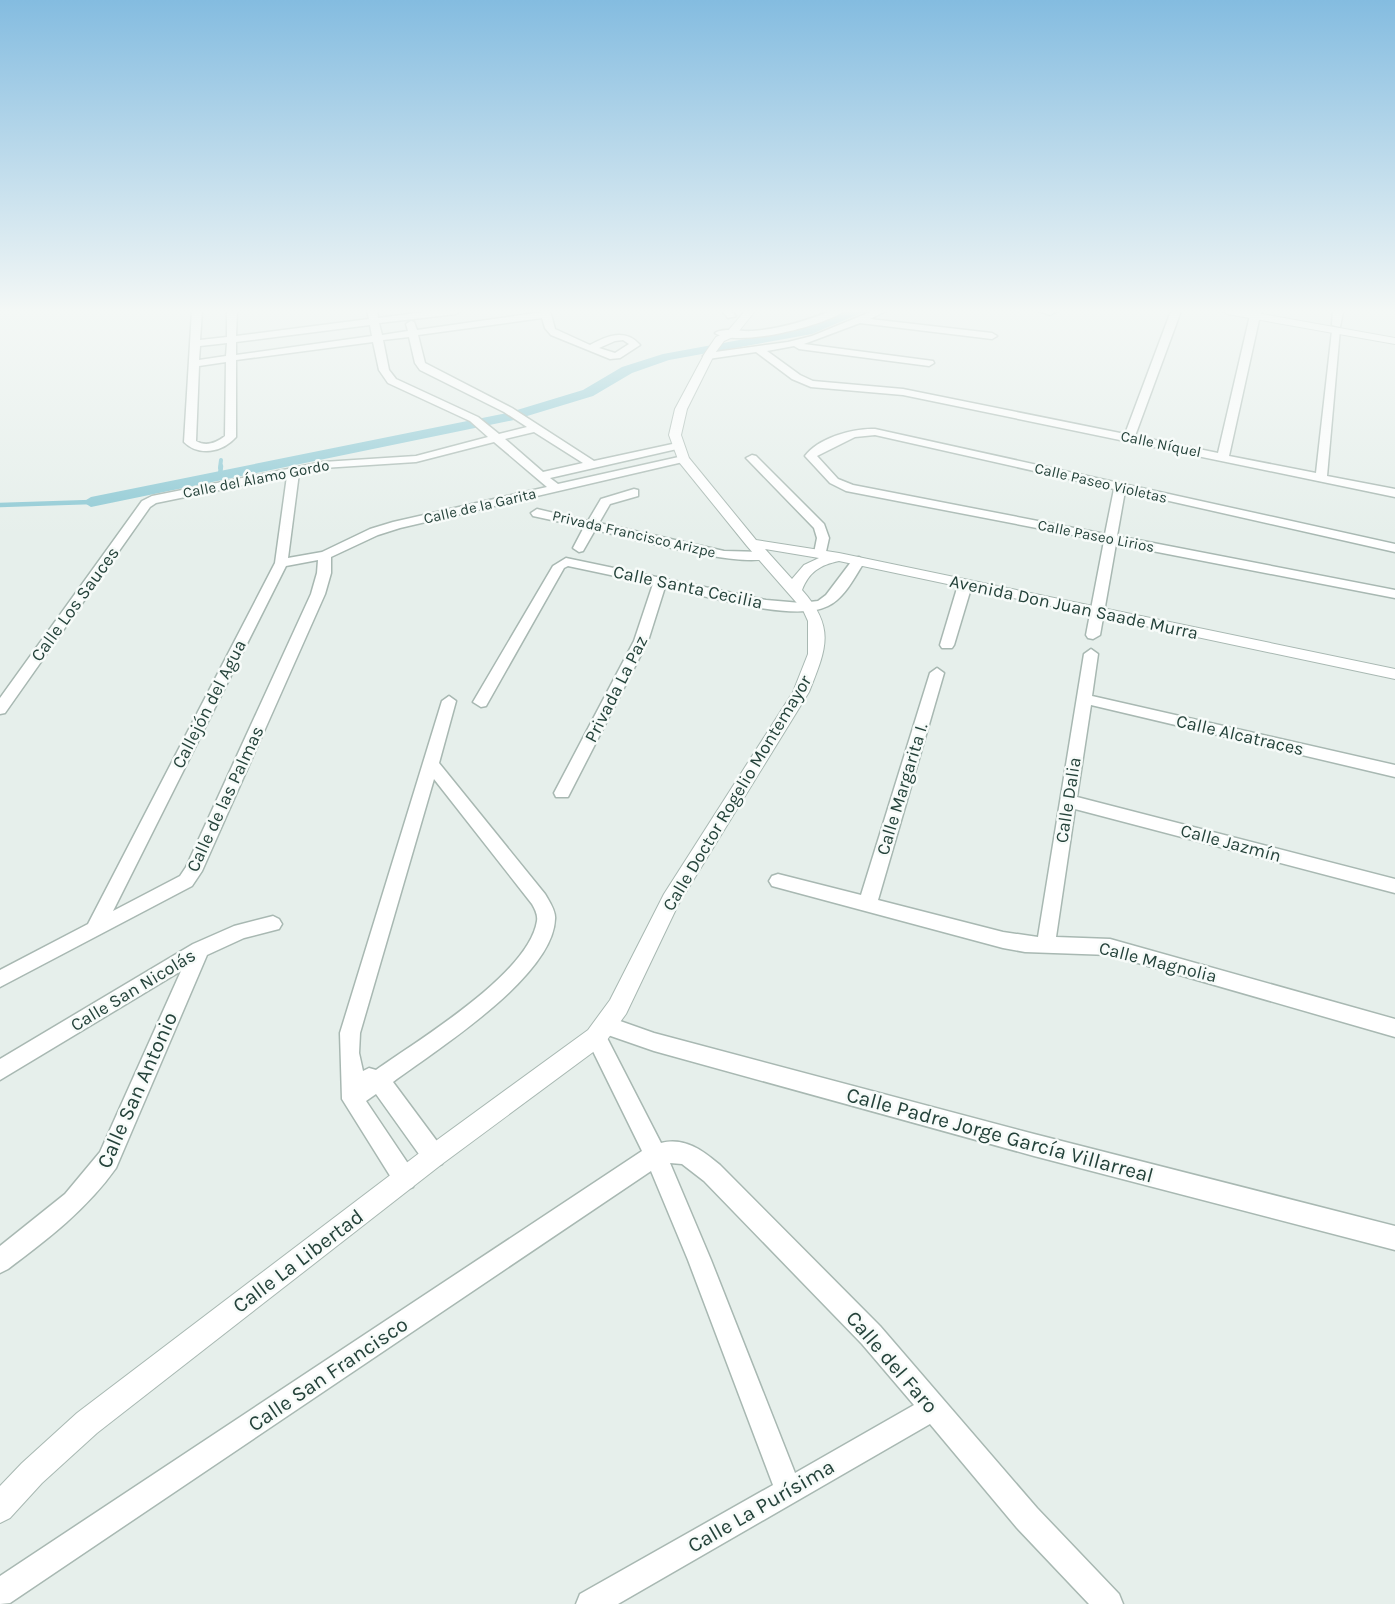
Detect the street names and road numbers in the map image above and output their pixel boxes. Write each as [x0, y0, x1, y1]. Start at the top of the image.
street label: Calle Níquel [1119, 427, 1203, 461]
street label: Calle del Álamo Gordo [181, 456, 331, 502]
street label: Calle Paseo Violetas [1033, 459, 1169, 507]
street label: Calle de la Garita [422, 484, 538, 528]
street label: Privada Francisco Arizpe [551, 506, 717, 562]
street label: Calle Paseo Lirios [1036, 516, 1156, 556]
street label: Calle Los Sauces [26, 542, 124, 666]
street label: Calle Santa Cecilia [611, 560, 765, 614]
street label: Avenida Don Juan Saade Murra [948, 570, 1200, 644]
street label: Privada La Paz [580, 632, 652, 746]
street label: Callejón del Agua [167, 636, 251, 772]
street label: Calle Doctor Rogelio Montemayor [658, 671, 817, 915]
street label: Calle Alcatraces [1174, 710, 1306, 760]
street label: Calle Margarita I. [871, 720, 933, 858]
street label: Calle de las Palmas [182, 723, 268, 875]
street label: Calle Dalia [1050, 755, 1086, 845]
street label: Calle Jazmín [1178, 819, 1284, 867]
street label: Calle Magnolia [1097, 937, 1219, 987]
street label: Calle San Nicolás [67, 944, 199, 1036]
street label: Calle San Antonio [92, 1008, 182, 1172]
street label: Calle Padre Jorge García Villarreal [844, 1082, 1156, 1188]
street label: Calle La Libertad [228, 1204, 368, 1318]
street label: Calle del Faro [841, 1306, 943, 1418]
street label: Calle San Francisco [244, 1312, 412, 1436]
street label: Calle La Purísima [684, 1454, 838, 1558]

